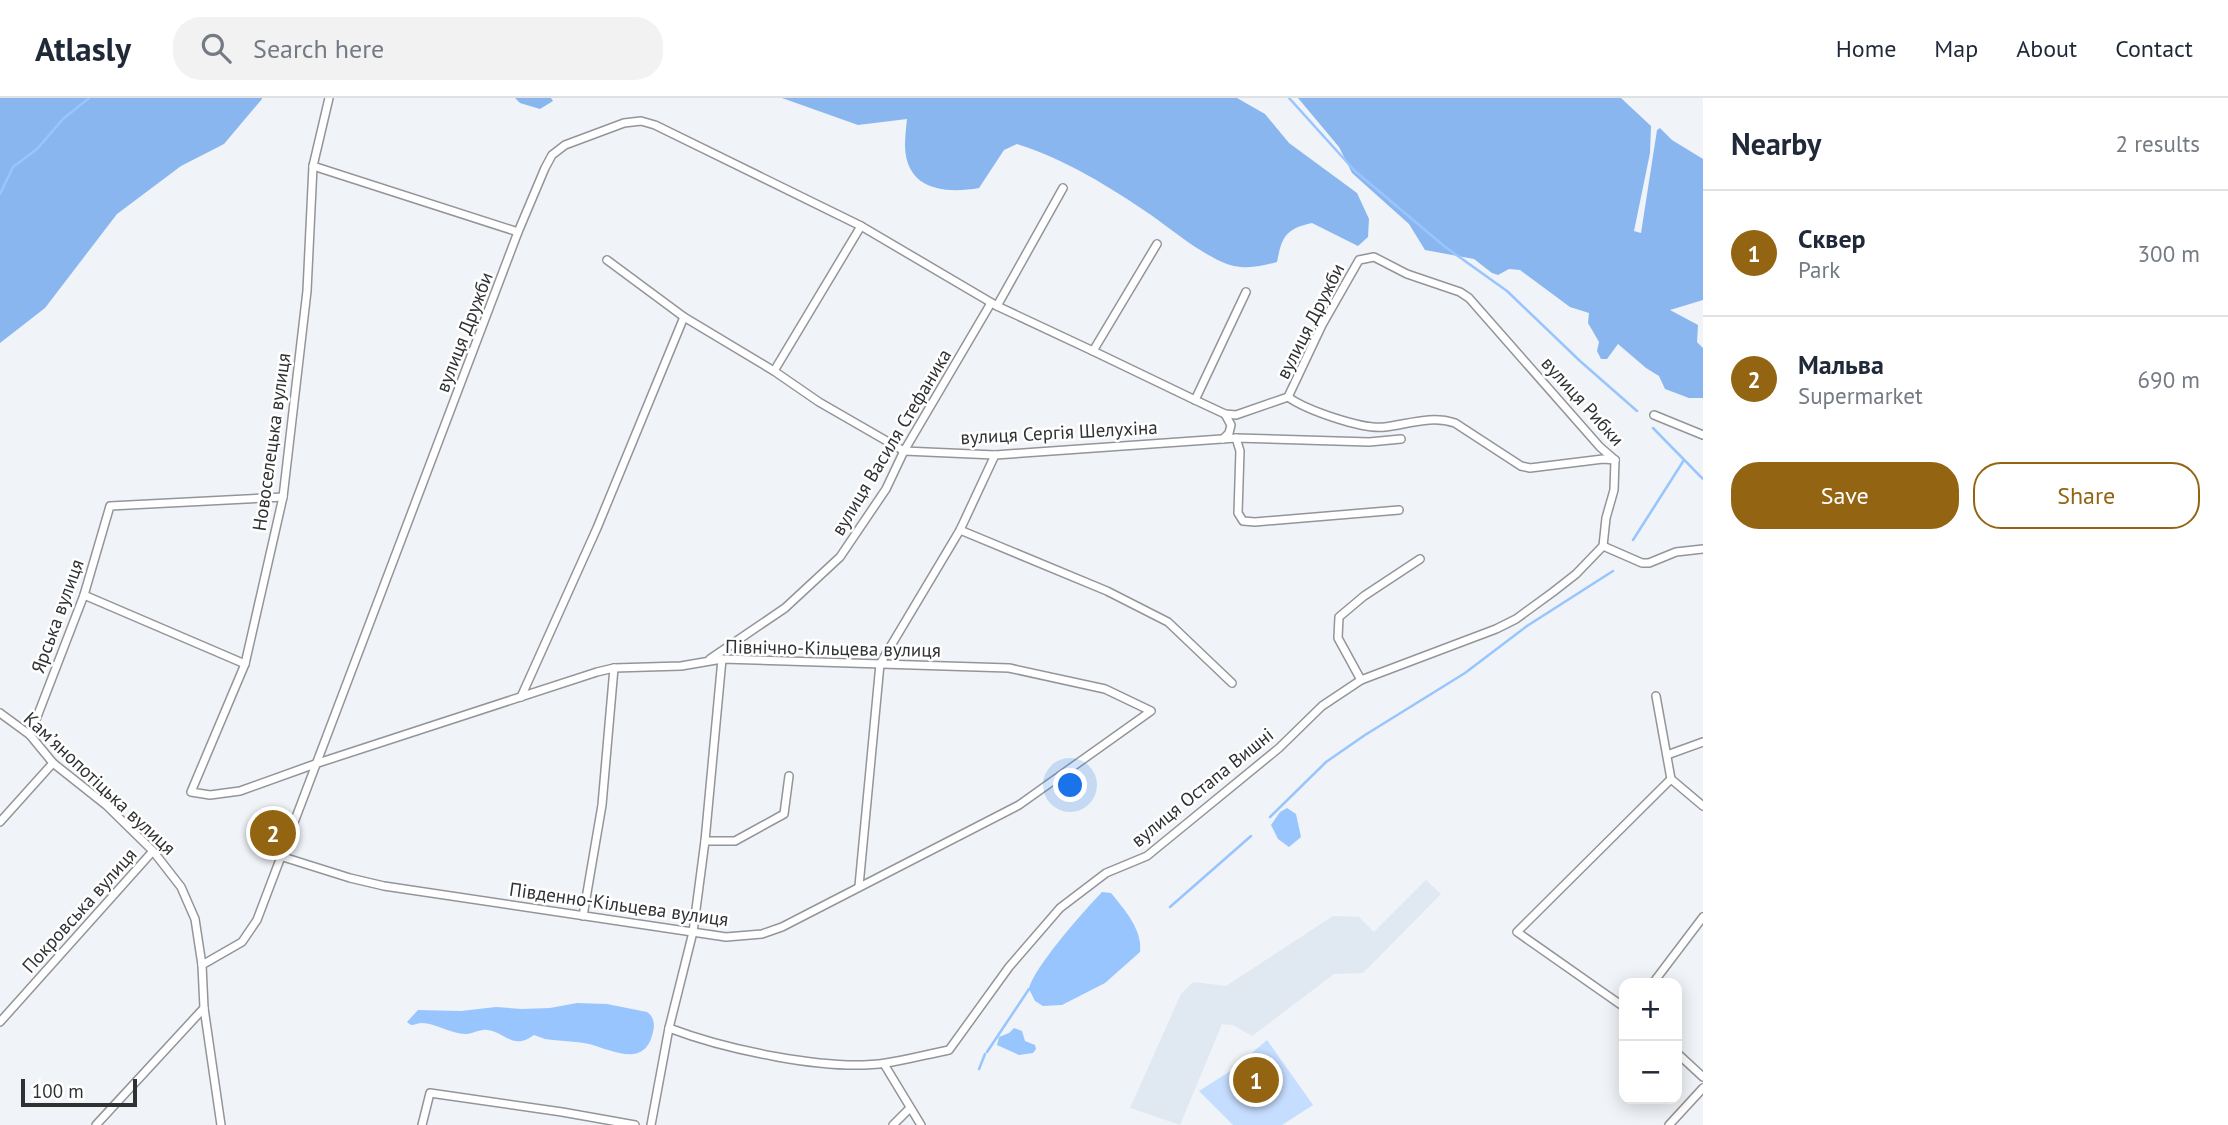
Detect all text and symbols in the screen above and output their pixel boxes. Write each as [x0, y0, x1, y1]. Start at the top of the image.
search box [173, 17, 663, 80]
text: Atlasly [35, 27, 131, 70]
icon: search [197, 29, 235, 67]
text: Search here [253, 32, 384, 65]
text: Home [1836, 33, 1896, 64]
text: Map [1934, 33, 1978, 64]
text: About [2016, 33, 2077, 64]
text: Contact [2115, 33, 2193, 64]
text: Nearby [1731, 124, 1821, 163]
text: 2 results [2116, 129, 2200, 158]
text: Сквер [1798, 222, 1866, 255]
text: 1 [1747, 239, 1761, 268]
text: 300 m [2138, 239, 2200, 268]
text: Park [1798, 255, 1840, 284]
street label: вулиця Дружби [1271, 259, 1349, 383]
street label: вулиця Дружби [430, 269, 498, 395]
street label: вулиця Василя Стефаника [826, 344, 956, 540]
text: Мальва [1798, 348, 1884, 381]
street label: Новоселецька вулиця [247, 351, 295, 533]
street label: вулиця Рибки [1536, 351, 1630, 451]
text: 2 [1747, 365, 1761, 394]
text: 690 m [2138, 365, 2200, 394]
text: Supermarket [1798, 381, 1923, 410]
street label: вулиця Сергія Шелухіна [960, 415, 1158, 449]
button: Save [1731, 462, 1959, 529]
button: Share [1973, 462, 2200, 529]
street label: Ярська вулиця [25, 556, 89, 676]
street label: Північно-Кільцева вулиця [725, 634, 941, 662]
street label: Камʼянопотіцька вулиця [19, 706, 181, 860]
street label: вулиця Остапа Вишні [1126, 722, 1278, 852]
your location [1053, 768, 1087, 802]
pin: 2 [250, 807, 296, 859]
street label: Покровська вулиця [17, 842, 141, 978]
street label: Південно-Кільцева вулиця [508, 877, 730, 931]
map controls [1619, 978, 1682, 1104]
button: + [1619, 978, 1682, 1041]
button: − [1619, 1041, 1682, 1104]
pin: 1 [1233, 1054, 1279, 1106]
scale bar [21, 1076, 136, 1108]
text: 100 m [32, 1079, 84, 1103]

